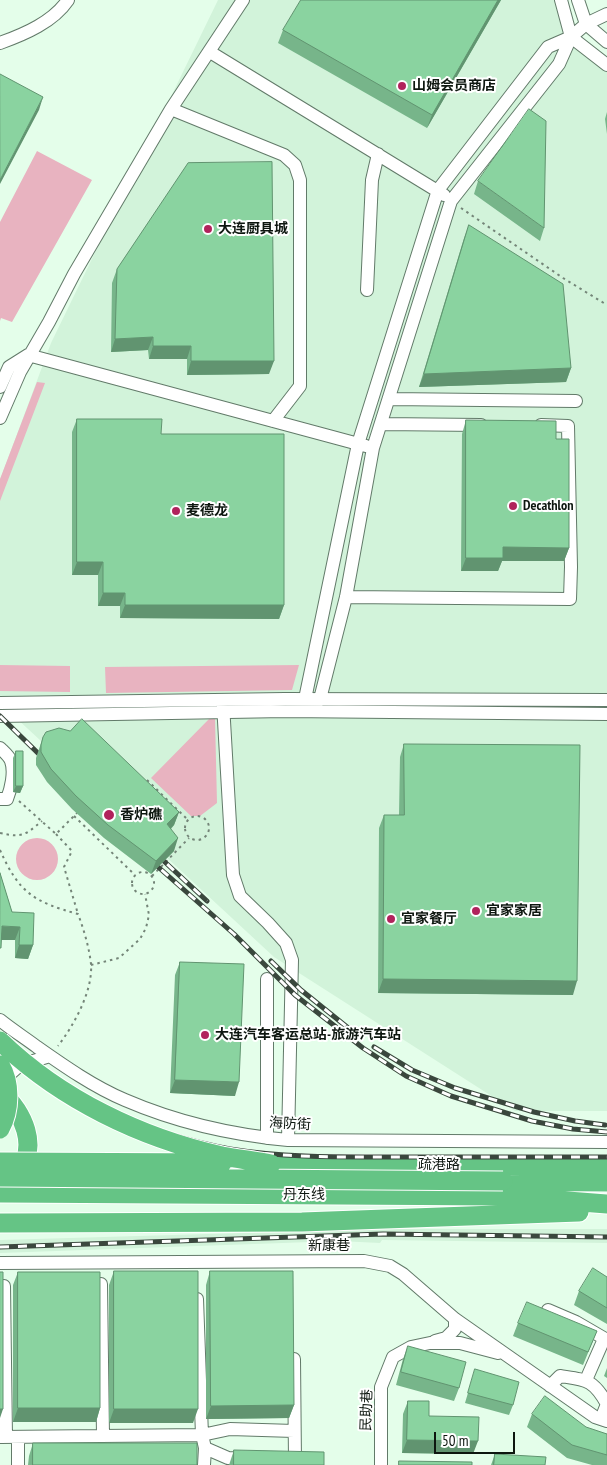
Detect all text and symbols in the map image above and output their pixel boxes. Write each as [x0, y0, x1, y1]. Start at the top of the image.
place label: 山姆会员商店 [412, 78, 496, 94]
marker: 山姆会员商店 [396, 80, 408, 92]
place label: 大连厨具城 [218, 221, 288, 237]
marker: 大连厨具城 [202, 223, 214, 235]
place label: Decathlon [523, 498, 573, 514]
marker: Decathlon [507, 500, 519, 512]
place label: 麦德龙 [186, 503, 228, 519]
marker: 麦德龙 [170, 505, 182, 517]
place label: 香炉礁 [120, 807, 162, 823]
marker: 香炉礁 [102, 808, 116, 822]
place label: 宜家家居 [486, 903, 542, 919]
marker: 宜家家居 [470, 905, 482, 917]
place label: 宜家餐厅 [401, 911, 457, 927]
marker: 宜家餐厅 [385, 913, 397, 925]
place label: 大连汽车客运总站-旅游汽车站 [215, 1027, 401, 1043]
marker: 大连汽车客运总站-旅游汽车站 [199, 1029, 211, 1041]
street label: 海防街 [269, 1115, 311, 1133]
street label: 疏港路 [418, 1157, 460, 1173]
street label: 丹东线 [283, 1187, 325, 1203]
street label: 新康巷 [308, 1238, 350, 1254]
street label: 民助巷 [358, 1389, 376, 1431]
scale bar [437, 1422, 518, 1454]
text: 50 m [442, 1431, 468, 1450]

